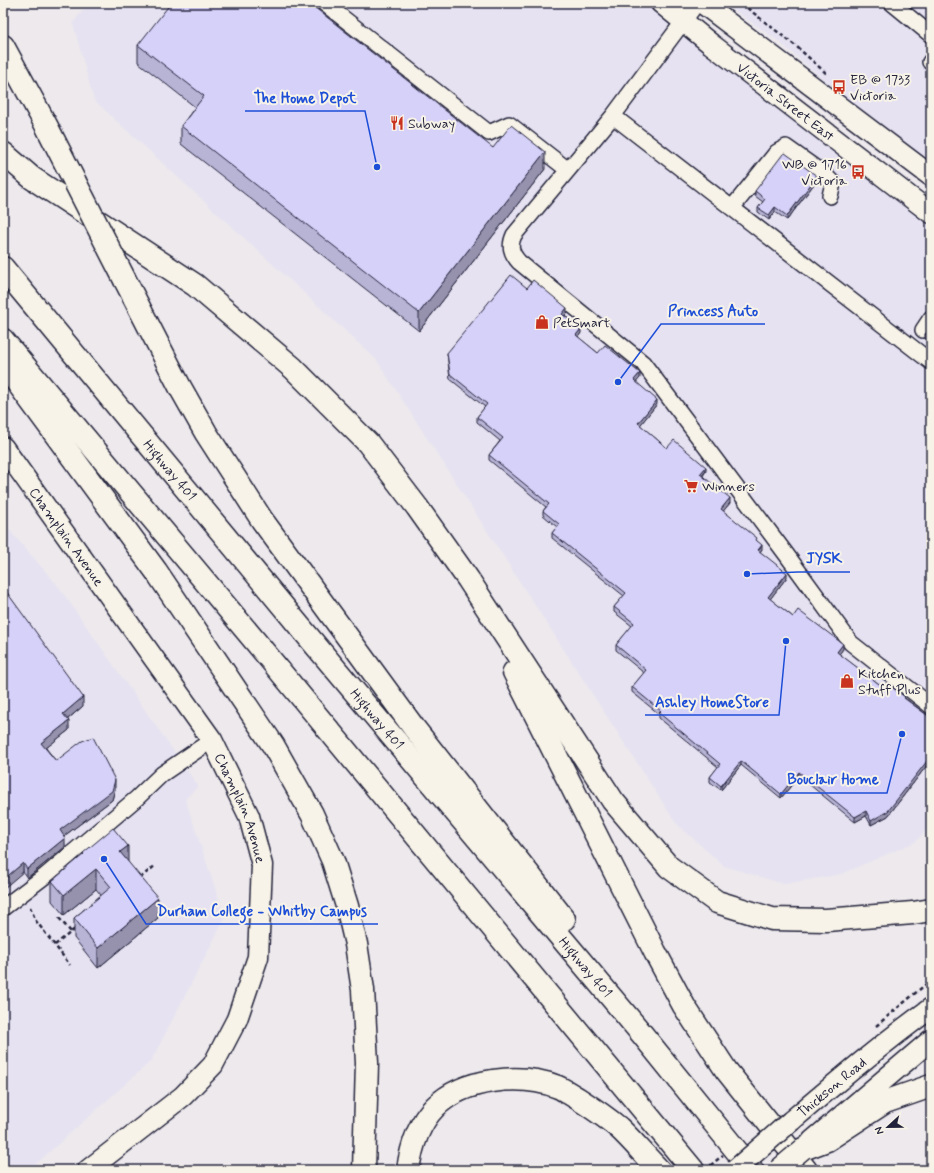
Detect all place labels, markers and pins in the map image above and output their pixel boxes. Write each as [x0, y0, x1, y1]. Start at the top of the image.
place label: EB @ 1733 Victoria [850, 71, 910, 105]
bus stop icon: EB @ 1733 Victoria [831, 79, 847, 95]
callout: The Home Depot [245, 84, 365, 111]
restaurant icon: Subway [389, 115, 405, 131]
place label: Subway [408, 115, 455, 133]
place label: WB @ 1716 Victoria [782, 156, 848, 190]
bus stop icon: WB @ 1716 Victoria [850, 164, 866, 180]
callout: Princess Auto [661, 297, 765, 324]
shop icon: PetSmart [534, 314, 550, 330]
place label: PetSmart [553, 314, 611, 332]
supermarket icon: Winners [683, 478, 699, 494]
place label: Winners [702, 478, 755, 496]
callout: JYSK [798, 545, 850, 572]
place label: Kitchen Stuff Plus [858, 665, 921, 699]
shop icon: Kitchen Stuff Plus [839, 673, 855, 689]
callout: Ashley HomeStore [645, 688, 779, 715]
callout: Bouclair Home [780, 766, 887, 793]
callout: Durham College - Whitby Campus [146, 897, 378, 924]

